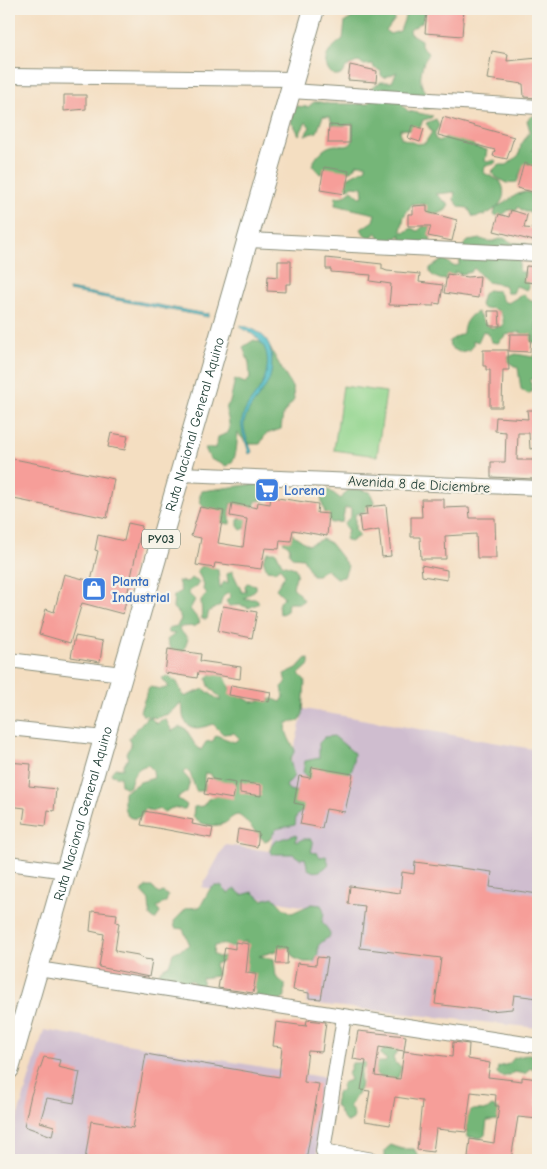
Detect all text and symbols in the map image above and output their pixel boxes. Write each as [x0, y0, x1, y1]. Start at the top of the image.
street label: Ruta Nacional General Aquino [162, 335, 228, 513]
street label: Avenida 8 de Diciembre [347, 472, 490, 497]
supermarket icon: Lorena [254, 477, 280, 503]
place label: Lorena [284, 482, 325, 499]
road number: PY03 [142, 530, 180, 548]
place label: Planta Industrial [112, 573, 170, 606]
shop icon: Planta Industrial [81, 576, 107, 602]
street label: Ruta Nacional General Aquino [50, 724, 116, 903]

